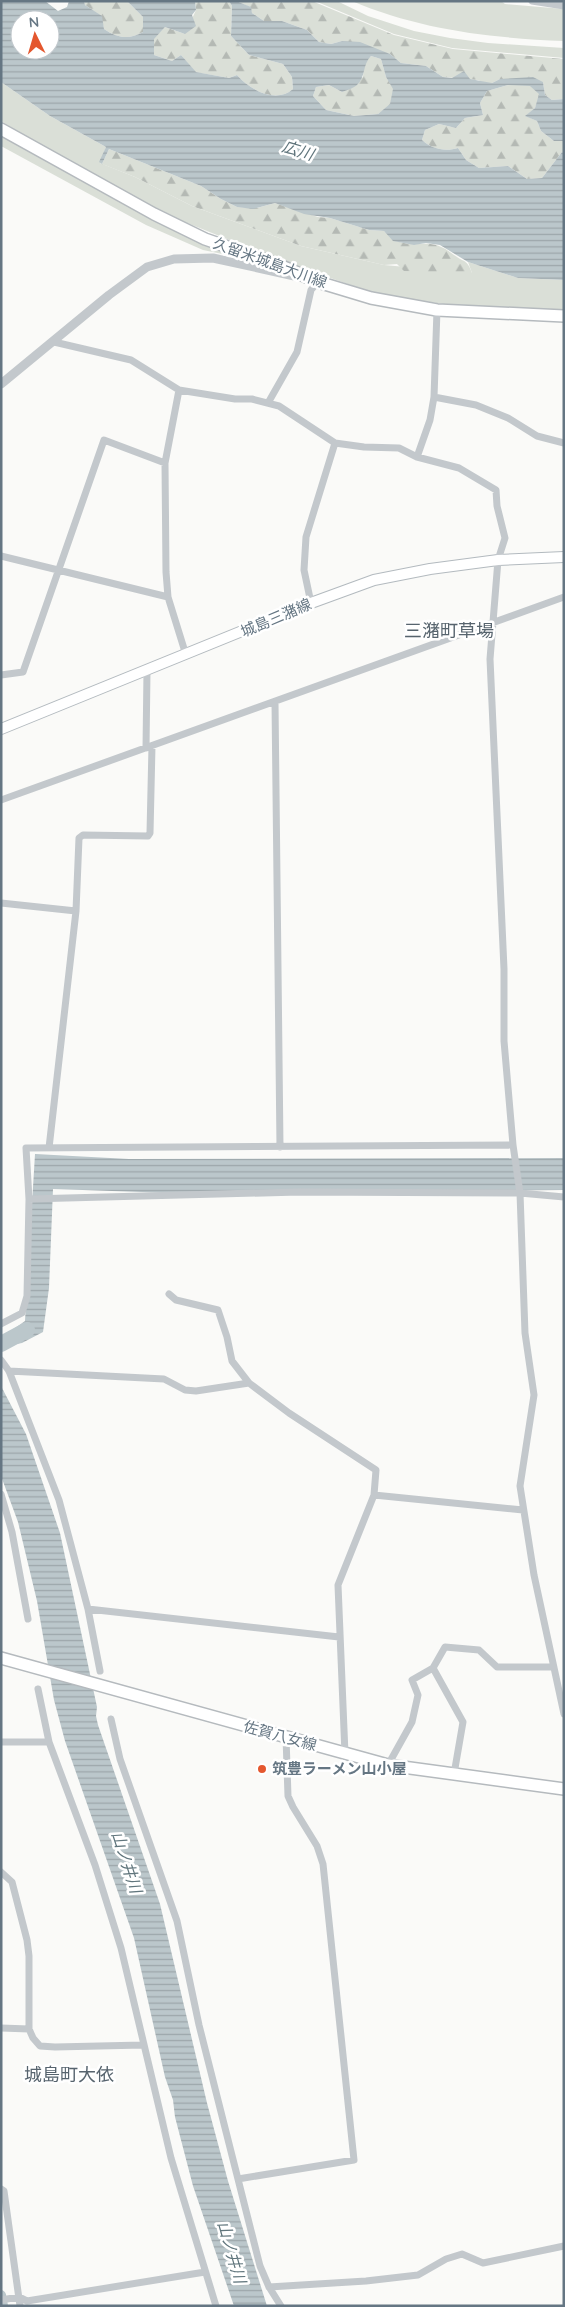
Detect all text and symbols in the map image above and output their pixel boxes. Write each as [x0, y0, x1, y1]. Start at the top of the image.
north arrow [10, 10, 60, 60]
text: N [28, 13, 40, 31]
water label: 広川 [280, 136, 318, 165]
street label: 久留米城島大川線 [211, 233, 330, 292]
street label: 城島三潴線 [238, 594, 314, 641]
district label: 三潴町草場 [404, 619, 494, 642]
street label: 佐賀八女線 [241, 1717, 319, 1754]
place label: 筑豊ラーメン山小屋 [272, 1759, 406, 1778]
marker: 筑豊ラーメン山小屋 [256, 1763, 268, 1775]
water label: 山ノ井川 [108, 1828, 147, 1897]
district label: 城島町大依 [24, 2063, 114, 2086]
water label: 山ノ井川 [214, 2218, 251, 2287]

